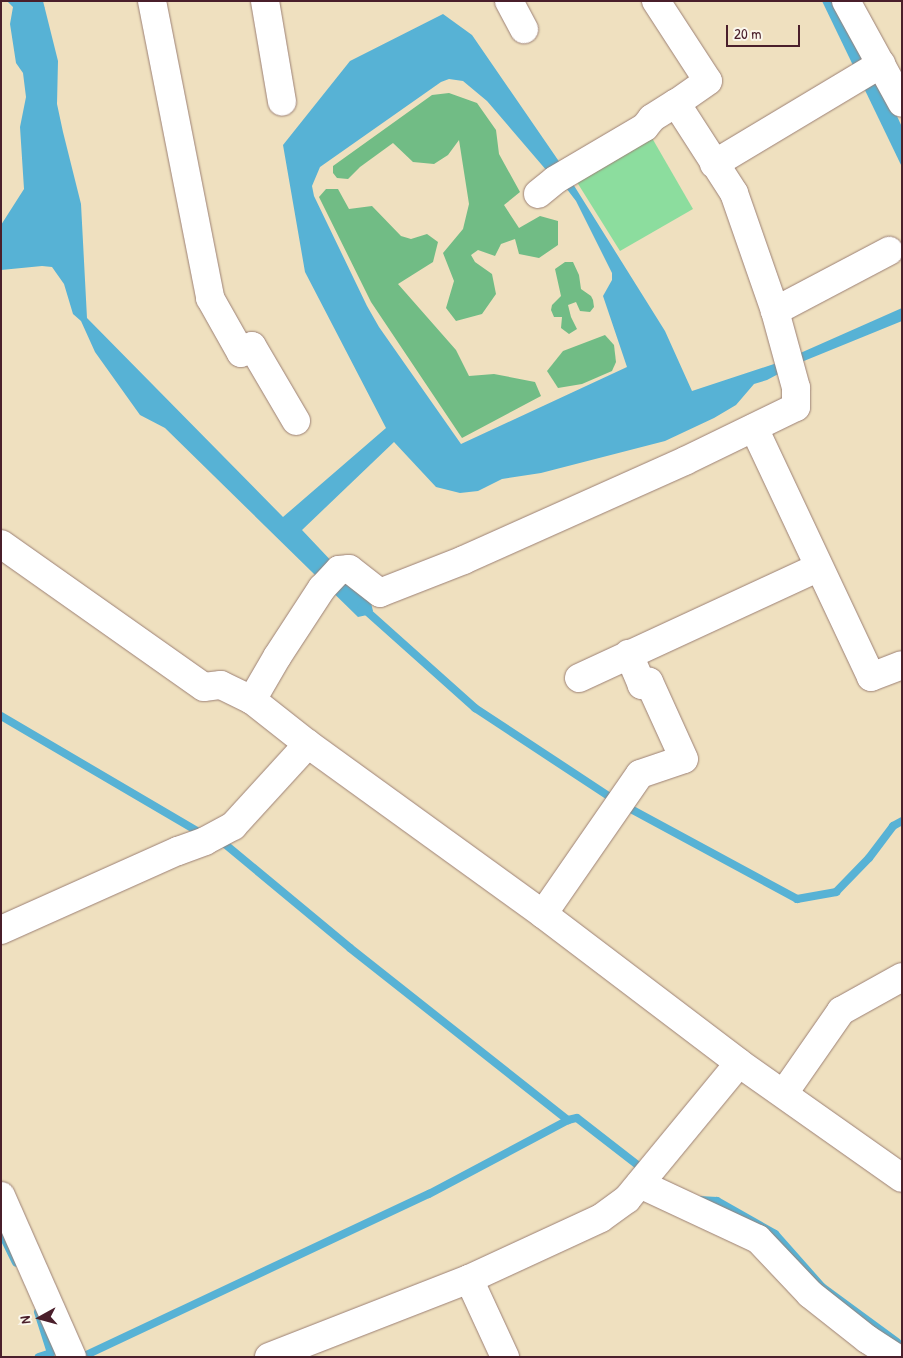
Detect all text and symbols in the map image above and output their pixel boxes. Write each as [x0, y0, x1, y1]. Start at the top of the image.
scale bar [728, 15, 802, 47]
text: 20 m [734, 23, 761, 44]
north arrow [15, 1293, 65, 1343]
text: N [15, 1315, 34, 1325]

